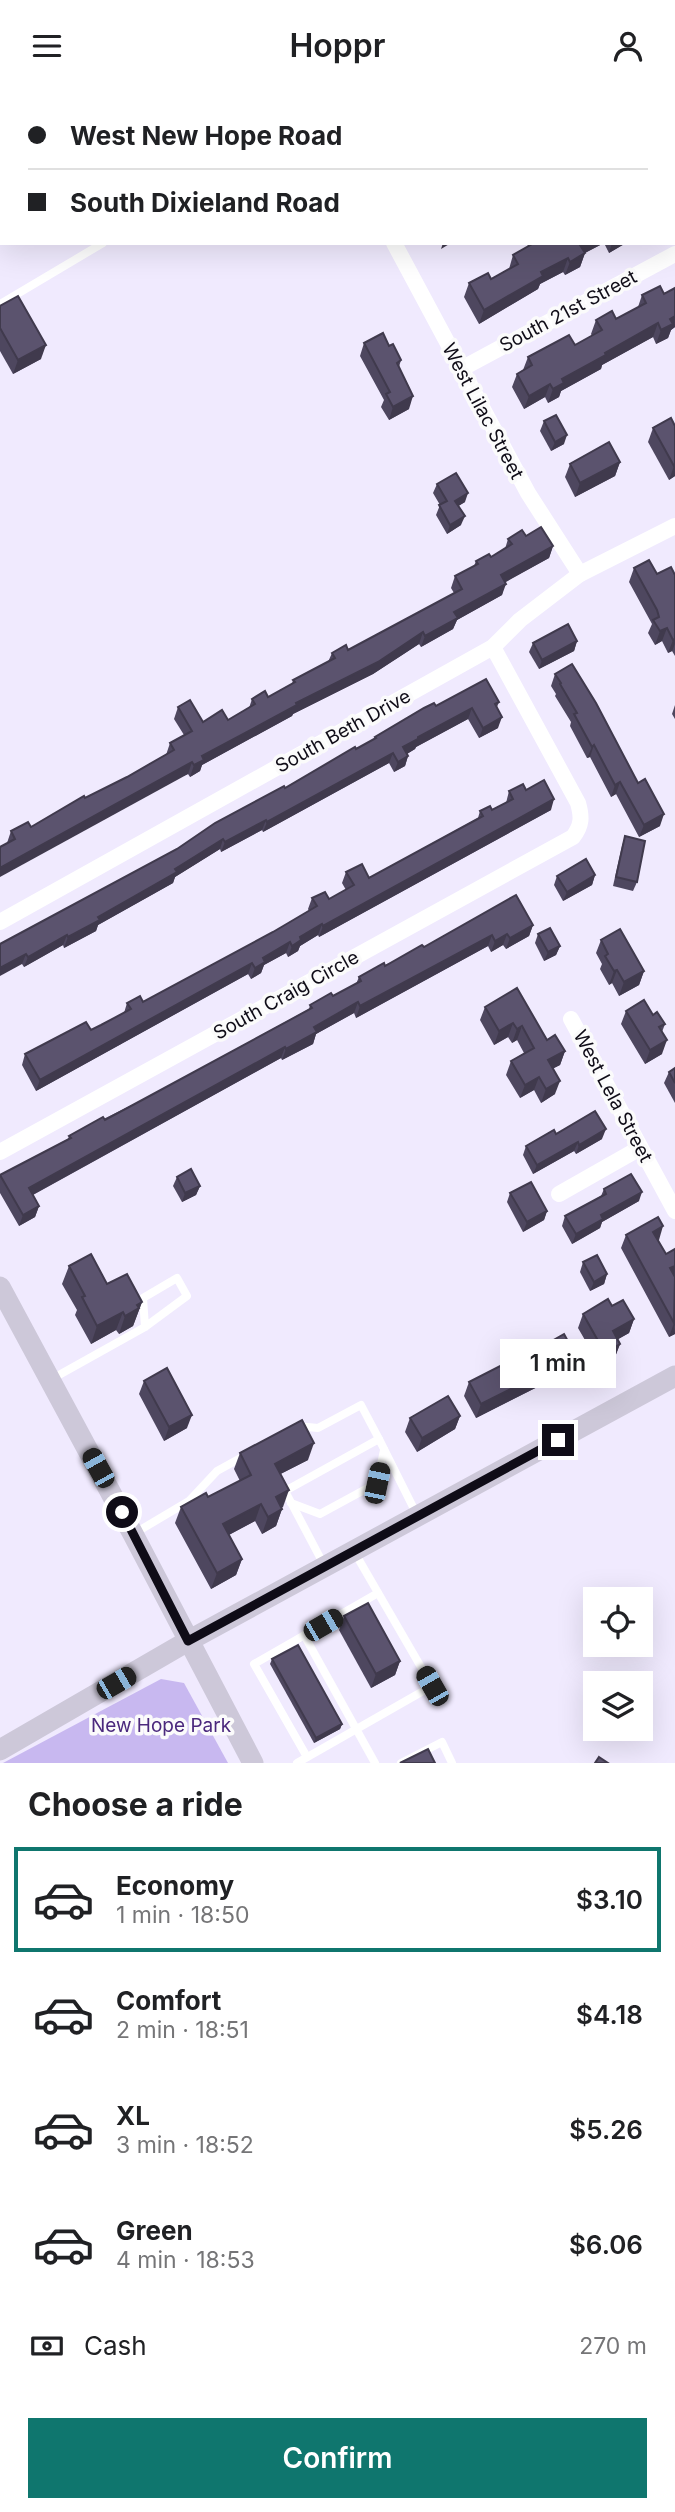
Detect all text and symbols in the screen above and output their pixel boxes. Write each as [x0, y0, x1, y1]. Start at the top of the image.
text: Hoppr [290, 26, 385, 65]
icon: menu [28, 27, 66, 65]
icon: person [609, 27, 647, 65]
text: West New Hope Road [70, 120, 342, 151]
text: South Dixieland Road [70, 187, 340, 218]
street label: South 21st Street [495, 265, 641, 357]
street label: West Lilac Street [437, 339, 529, 483]
street label: South Beth Drive [271, 684, 415, 778]
street label: South Craig Circle [209, 945, 363, 1045]
street label: West Lela Street [568, 1026, 658, 1166]
callout: 1 min [500, 1339, 616, 1387]
text: 1 min [530, 1349, 586, 1377]
route end [542, 1424, 574, 1456]
car [79, 1445, 118, 1491]
car [363, 1460, 392, 1506]
route start [106, 1496, 138, 1528]
map controls [583, 1587, 653, 1741]
button: locate [583, 1587, 653, 1657]
car [300, 1605, 347, 1645]
car [93, 1663, 140, 1703]
car [413, 1663, 452, 1709]
button: layers [583, 1671, 653, 1741]
park label: New Hope Park [91, 1714, 232, 1737]
text: Choose a ride [28, 1785, 243, 1824]
icon: car [32, 1868, 95, 1931]
text: Economy [116, 1870, 234, 1901]
text: $3.10 [576, 1884, 643, 1915]
text: 1 min · 18:50 [116, 1901, 249, 1929]
icon: car [32, 1983, 95, 2046]
text: Comfort [116, 1985, 221, 2016]
text: $4.18 [576, 1999, 643, 2030]
text: 2 min · 18:51 [116, 2016, 249, 2044]
icon: car [32, 2098, 95, 2161]
text: XL [116, 2100, 150, 2131]
text: $5.26 [569, 2114, 643, 2145]
text: 3 min · 18:52 [116, 2131, 254, 2159]
icon: car [32, 2213, 95, 2276]
text: Green [116, 2215, 193, 2246]
text: $6.06 [569, 2229, 643, 2260]
text: 4 min · 18:53 [116, 2246, 255, 2274]
icon: cash [28, 2327, 66, 2365]
text: Cash [84, 2330, 147, 2361]
text: 270 m [579, 2332, 647, 2360]
button: Confirm [28, 2418, 647, 2498]

